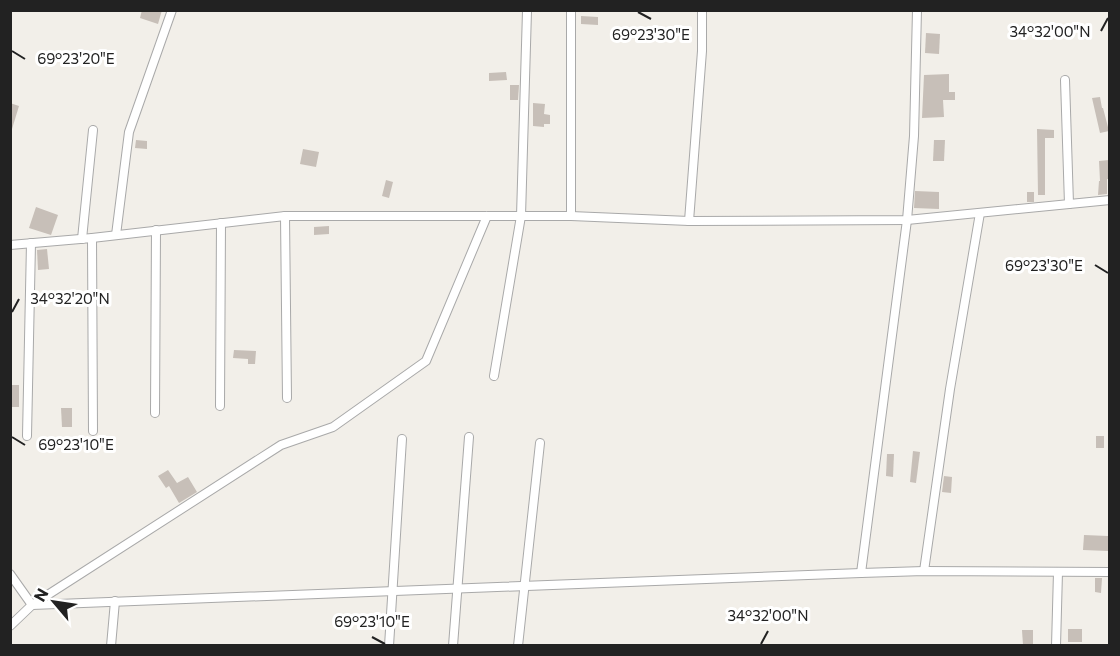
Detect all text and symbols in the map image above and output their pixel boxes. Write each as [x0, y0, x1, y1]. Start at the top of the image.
text: 34°32'00"N [1010, 22, 1090, 40]
text: 69°23'30"E [612, 25, 690, 43]
text: 69°23'20"E [37, 49, 115, 67]
text: 69°23'30"E [1005, 256, 1083, 274]
text: 34°32'20"N [30, 289, 110, 307]
text: 69°23'10"E [38, 435, 114, 453]
north arrow [24, 572, 84, 632]
text: N [29, 585, 52, 604]
text: 34°32'00"N [728, 606, 808, 624]
text: 69°23'10"E [334, 612, 410, 630]

